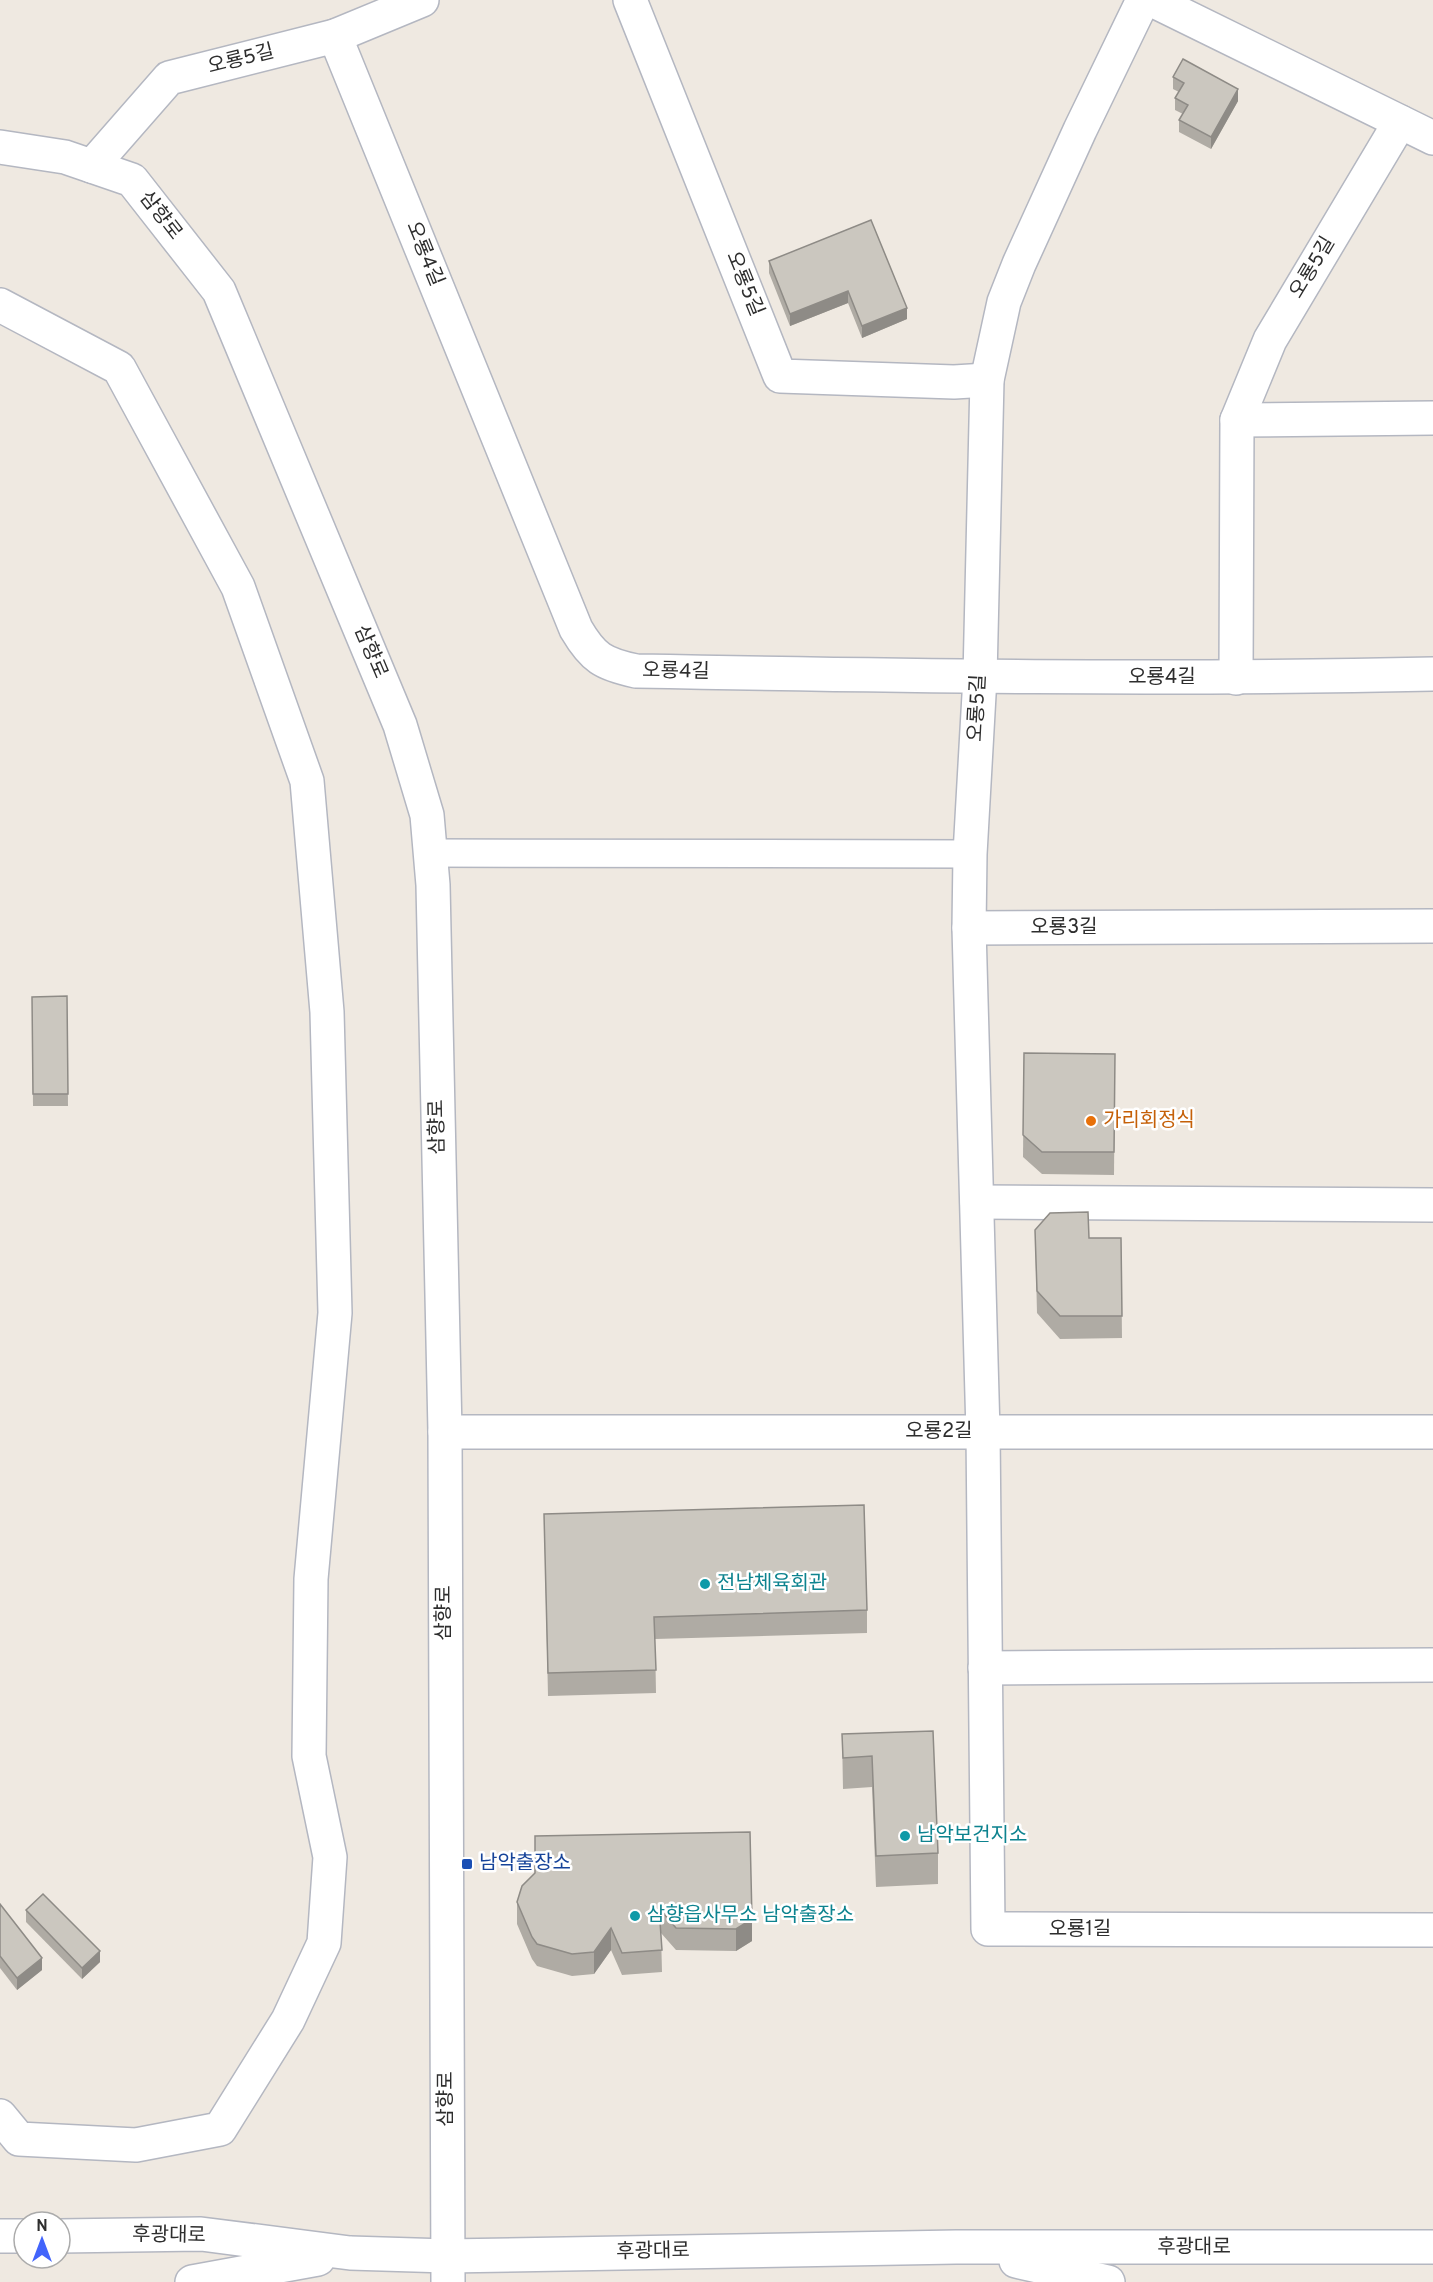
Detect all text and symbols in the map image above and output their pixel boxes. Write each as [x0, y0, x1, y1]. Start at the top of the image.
street label: 오룡5길 [205, 39, 277, 81]
street label: 삼향로 [133, 186, 187, 246]
street label: 오룡4길 [399, 218, 449, 290]
street label: 오룡5길 [1284, 232, 1342, 304]
street label: 오룡5길 [719, 248, 769, 320]
street label: 삼향로 [347, 622, 393, 682]
street label: 오룡4길 [642, 658, 710, 686]
street label: 오룡4길 [1128, 665, 1196, 691]
street label: 오룡5길 [963, 674, 993, 742]
street label: 오룡3길 [1030, 915, 1098, 941]
street label: 삼향로 [425, 1099, 451, 1155]
place label: 가리회정식 [1103, 1108, 1195, 1134]
marker: 가리회정식 [1084, 1114, 1098, 1128]
street label: 오룡2길 [905, 1419, 973, 1445]
place label: 전남체육회관 [717, 1571, 827, 1597]
marker: 전남체육회관 [698, 1577, 712, 1591]
street label: 삼향로 [432, 1585, 458, 1641]
place label: 남악보건지소 [917, 1823, 1027, 1849]
marker: 남악보건지소 [898, 1829, 912, 1843]
place label: 남악출장소 [479, 1851, 571, 1877]
marker: 남악출장소 [460, 1857, 474, 1871]
place label: 삼향읍사무소 남악출장소 [647, 1903, 854, 1929]
marker: 삼향읍사무소 남악출장소 [628, 1909, 642, 1923]
street label: 오룡1길 [1049, 1917, 1111, 1943]
street label: 삼향로 [434, 2071, 460, 2127]
north arrow [12, 2210, 72, 2270]
text: N [36, 2217, 48, 2237]
street label: 후광대로 [132, 2222, 206, 2250]
street label: 후광대로 [1157, 2235, 1231, 2261]
street label: 후광대로 [616, 2238, 690, 2266]

